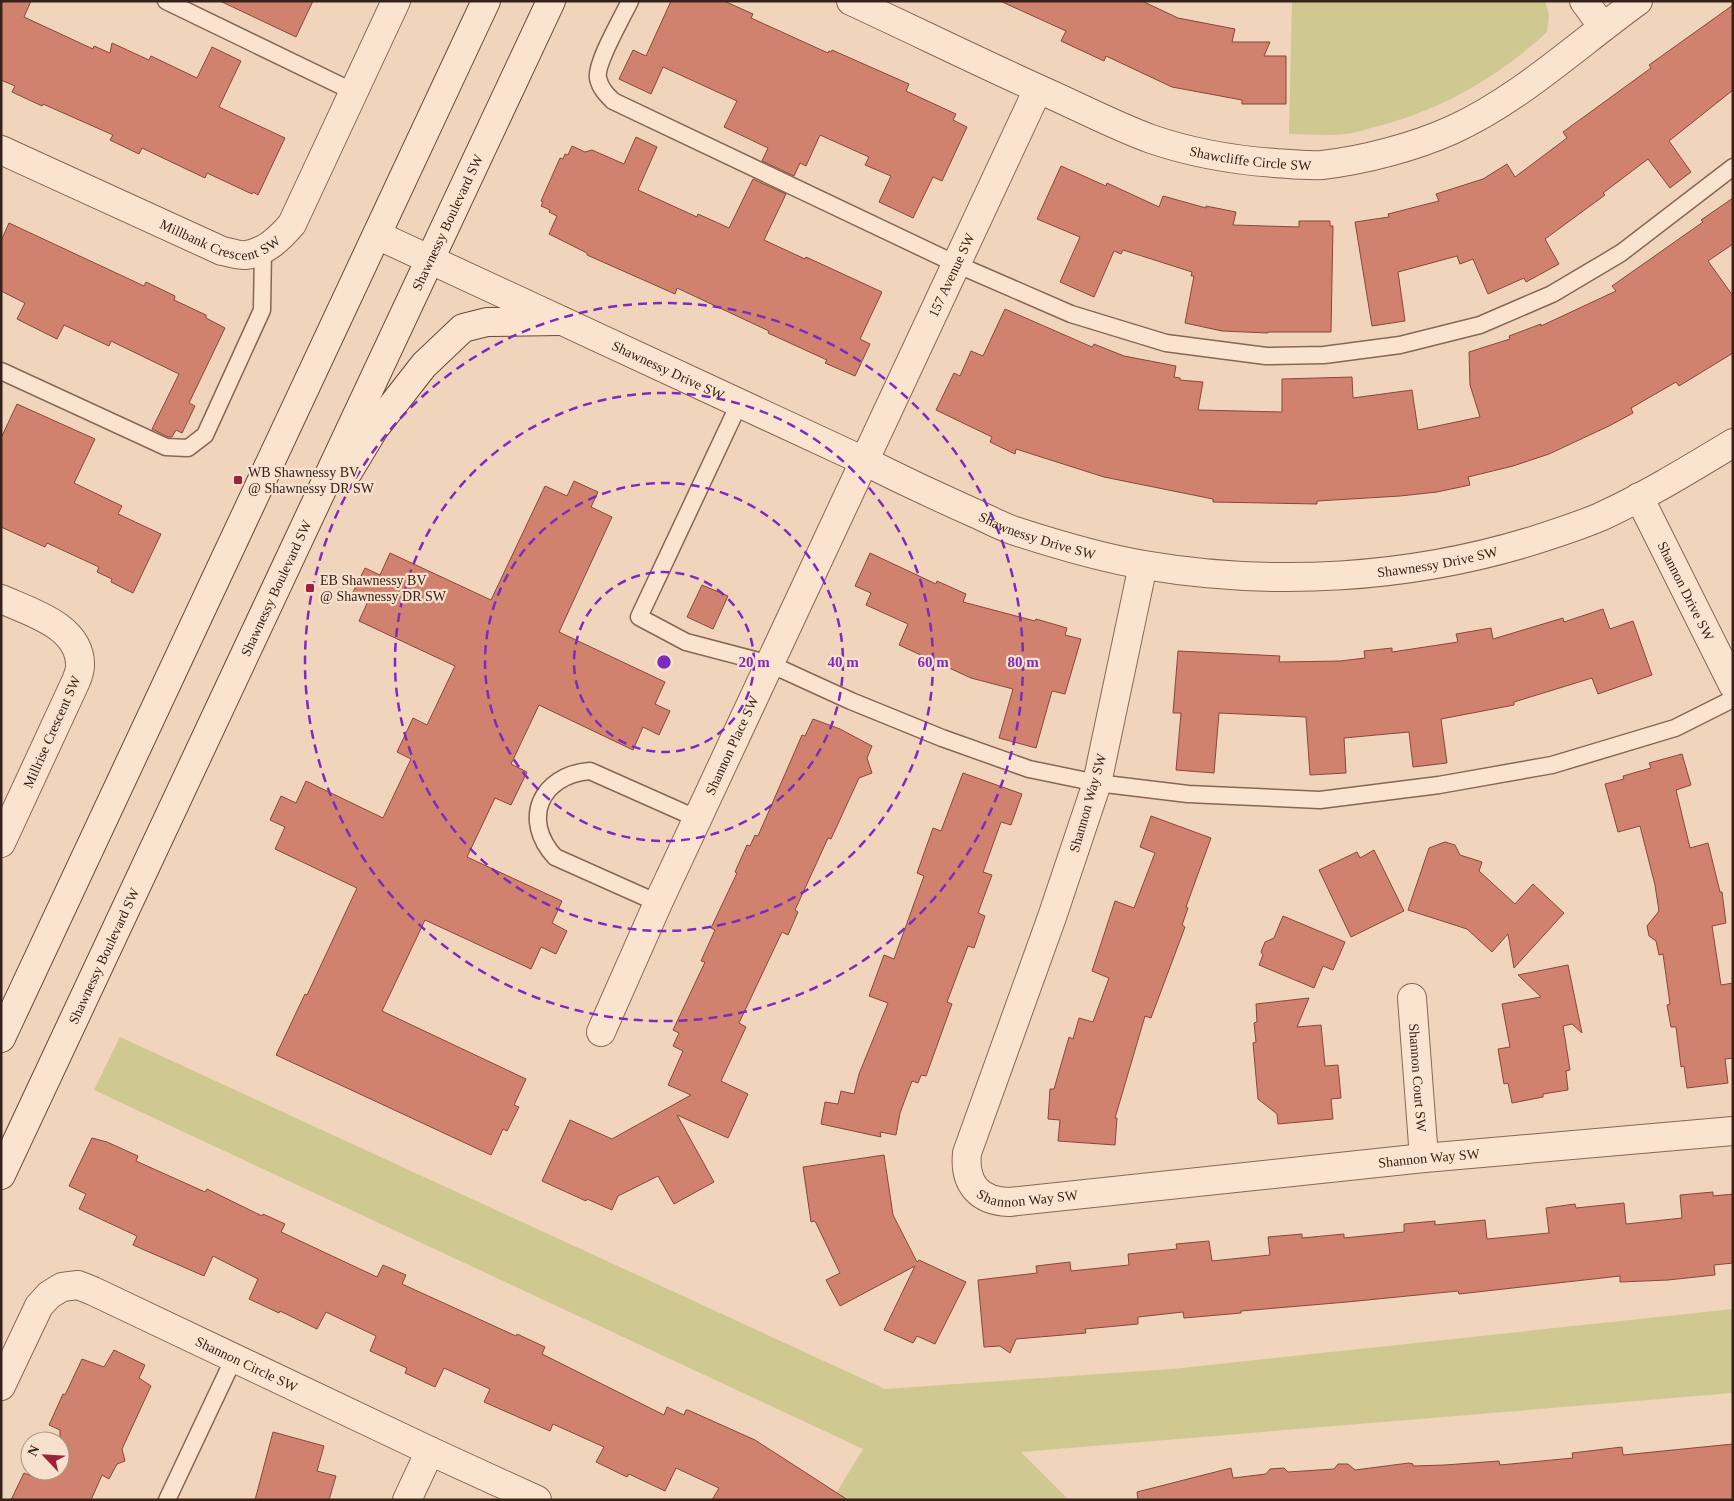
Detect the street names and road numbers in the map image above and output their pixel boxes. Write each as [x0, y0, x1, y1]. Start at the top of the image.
street label: Shawcliffe Circle SW [1188, 143, 1312, 173]
street label: Shawnessy Boulevard SW [409, 151, 486, 293]
street label: Millbank Crescent SW [158, 216, 284, 263]
street label: 157 Avenue SW [925, 230, 977, 319]
street label: Shawnessy Drive SW [610, 338, 727, 403]
street label: Shawnessy Drive SW [977, 509, 1098, 562]
street label: Shawnessy Boulevard SW [238, 517, 315, 659]
street label: Shannon Drive SW [1655, 539, 1717, 644]
street label: Shawnessy Drive SW [1376, 543, 1500, 580]
street label: Millrise Crescent SW [20, 673, 84, 790]
street label: Shannon Place SW [702, 693, 761, 797]
street label: Shannon Way SW [1067, 751, 1109, 854]
street label: Shawnessy Boulevard SW [65, 885, 142, 1026]
street label: Shannon Court SW [1406, 1023, 1430, 1133]
street label: Shannon Way SW [1377, 1146, 1481, 1170]
street label: Shannon Way SW [974, 1186, 1080, 1210]
street label: Shannon Circle SW [193, 1333, 301, 1395]

